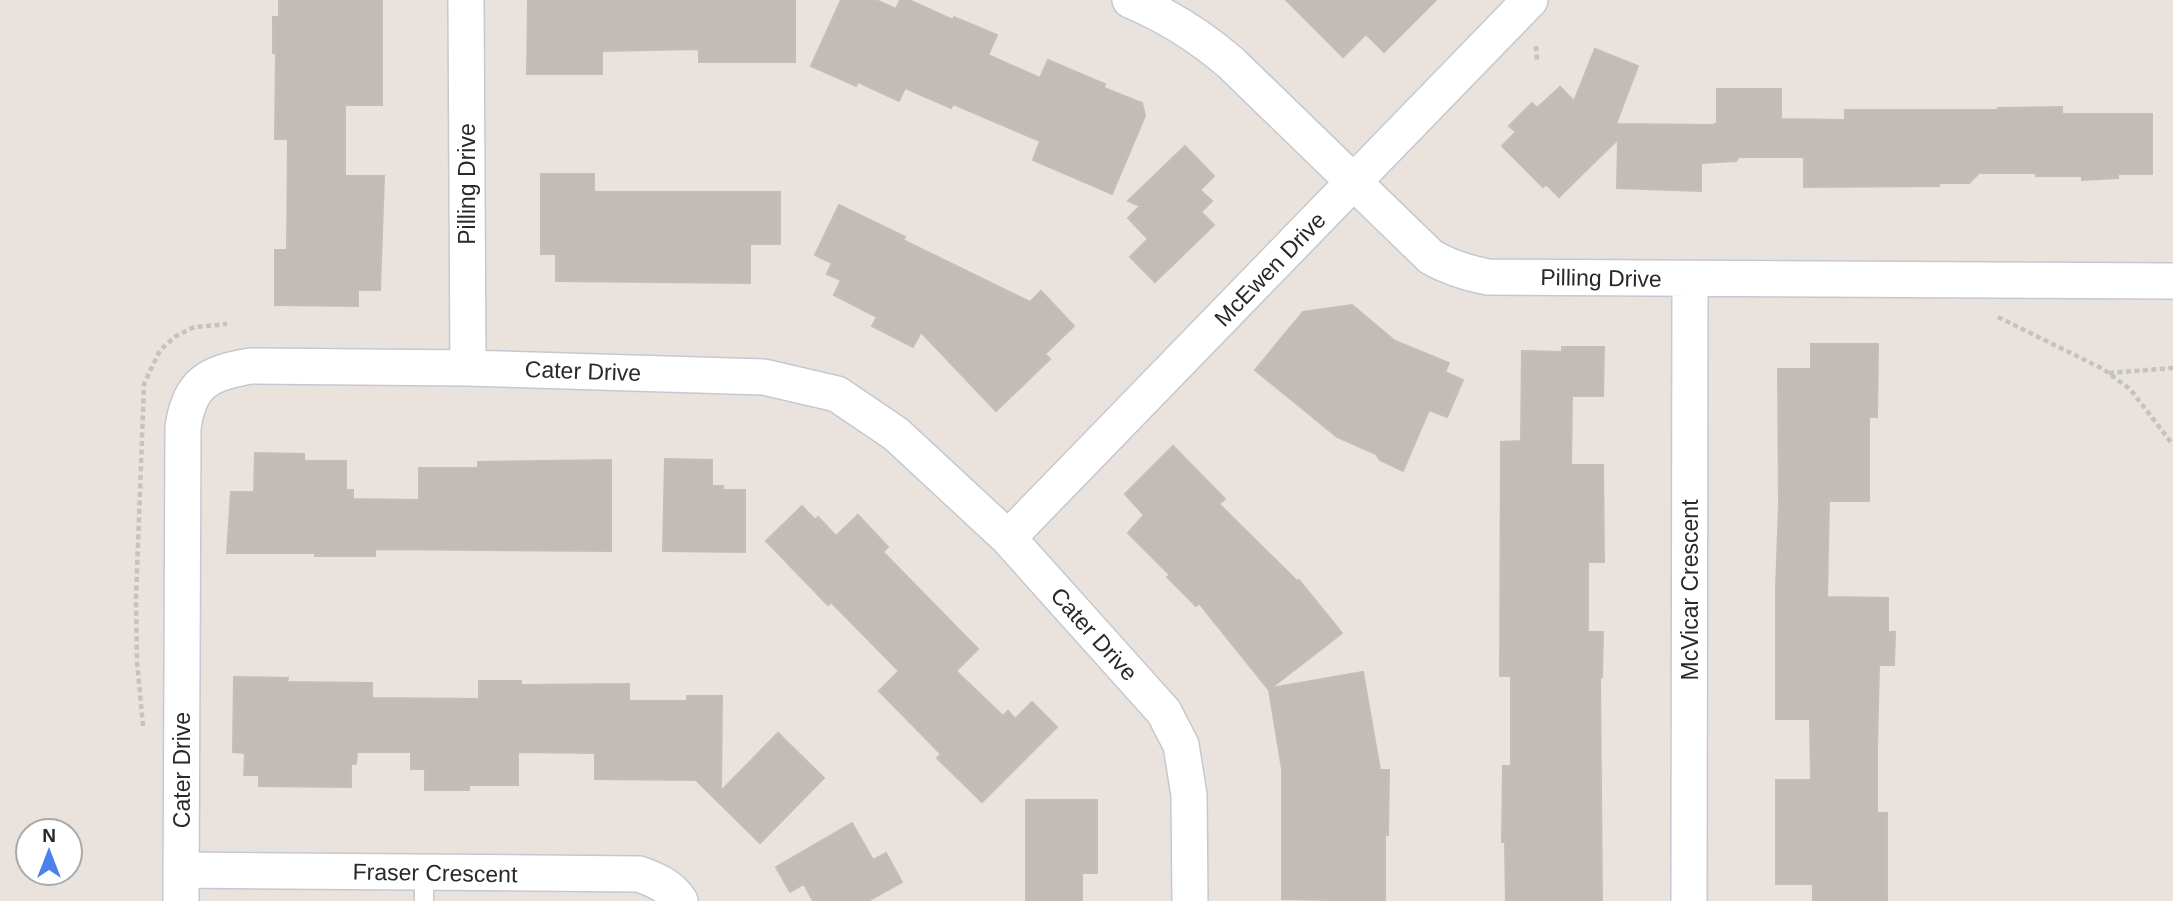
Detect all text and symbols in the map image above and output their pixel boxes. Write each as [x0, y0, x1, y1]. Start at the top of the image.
street label: Pilling Drive [454, 123, 480, 245]
street label: McEwen Drive [1209, 207, 1331, 331]
street label: Pilling Drive [1540, 264, 1662, 292]
street label: Cater Drive [524, 356, 642, 386]
street label: McVicar Crescent [1677, 499, 1703, 681]
street label: Cater Drive [1045, 582, 1143, 686]
street label: Cater Drive [169, 712, 195, 828]
north arrow [14, 817, 84, 887]
text: N [42, 825, 56, 846]
street label: Fraser Crescent [352, 859, 518, 887]

